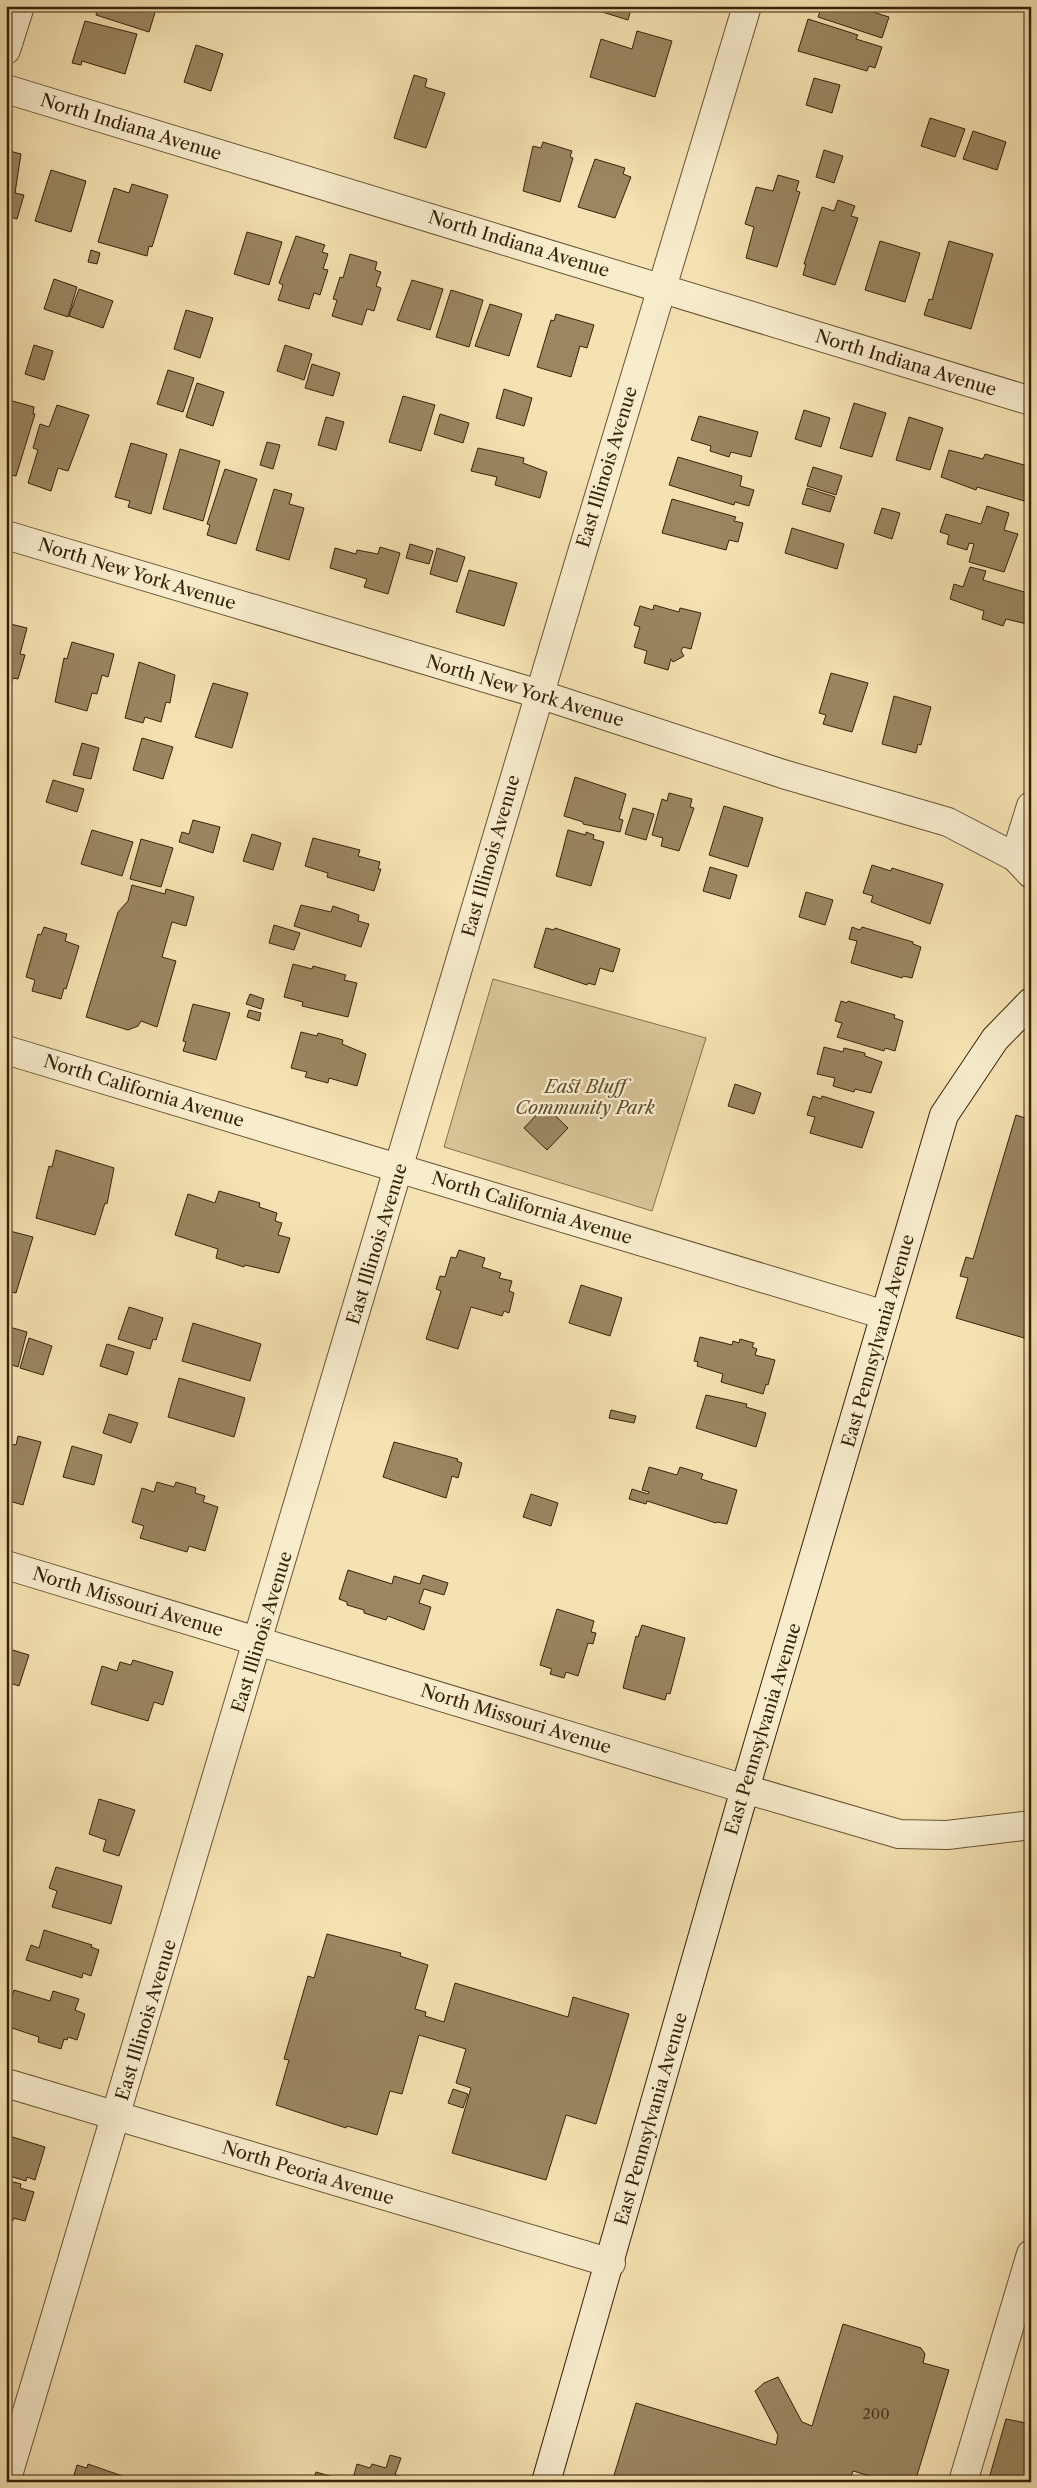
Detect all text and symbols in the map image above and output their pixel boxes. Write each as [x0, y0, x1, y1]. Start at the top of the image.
street label: North Indiana Avenue [38, 89, 224, 165]
street label: North Indiana Avenue [426, 206, 612, 282]
street label: North Indiana Avenue [813, 325, 999, 401]
street label: East Illinois Avenue [572, 384, 642, 550]
street label: North New York Avenue [36, 533, 238, 615]
street label: North New York Avenue [424, 650, 626, 732]
street label: East Illinois Avenue [457, 772, 525, 940]
street label: North California Avenue [41, 1050, 247, 1132]
park label: East Bluff Community Park [515, 1076, 655, 1119]
street label: East Illinois Avenue [342, 1161, 412, 1327]
street label: North California Avenue [429, 1167, 635, 1249]
street label: East Pennsylvania Avenue [837, 1232, 919, 1450]
street label: East Illinois Avenue [227, 1549, 297, 1715]
street label: North Missouri Avenue [30, 1563, 226, 1641]
street label: East Pennsylvania Avenue [720, 1620, 806, 1838]
street label: North Missouri Avenue [418, 1680, 614, 1758]
street label: East Illinois Avenue [111, 1937, 181, 2103]
street label: East Pennsylvania Avenue [610, 2010, 692, 2228]
street label: North Peoria Avenue [219, 2136, 397, 2210]
house number: 200 [862, 2404, 890, 2423]

